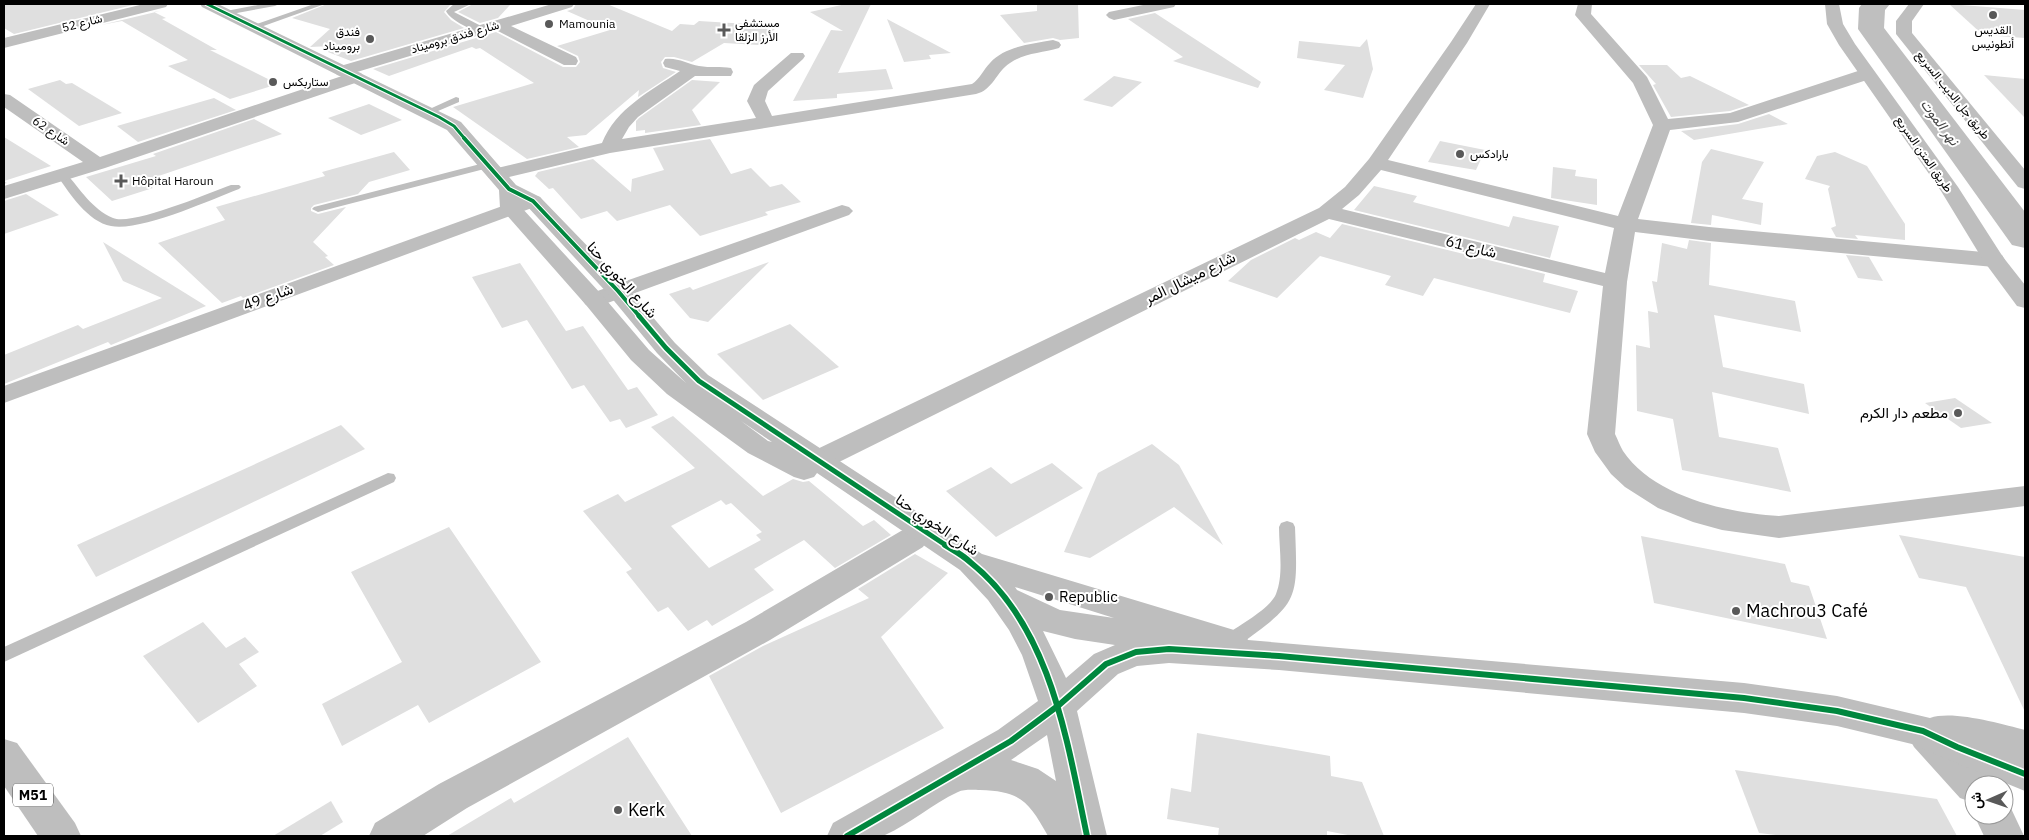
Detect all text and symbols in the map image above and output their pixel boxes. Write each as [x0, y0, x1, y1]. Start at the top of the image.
marker: القديس أنطونيس [1987, 9, 1999, 21]
street label: شارع 52 [60, 10, 104, 37]
place label: مستشفى الأرز الزلقا [735, 15, 780, 45]
place label: Mamounia [559, 16, 616, 31]
street label: شارع فندق بروميناد [409, 17, 501, 58]
marker: Mamounia [543, 18, 555, 30]
place label: القديس أنطونيس [1972, 22, 2014, 52]
marker: مستشفى الأرز الزلقا [717, 23, 731, 37]
place label: فندق بروميناد [323, 24, 360, 54]
marker: فندق بروميناد [364, 33, 376, 45]
street label: طريق جل الديب السريع [1911, 47, 1994, 144]
place label: ستاربكس [283, 74, 329, 90]
marker: ستاربكس [267, 76, 279, 88]
water label: نهر الموت [1917, 95, 1964, 150]
street label: شارع 62 [29, 113, 73, 150]
street label: طريق المتن السريع [1891, 113, 1956, 196]
place label: بارادكس [1470, 146, 1509, 162]
marker: بارادكس [1454, 148, 1466, 160]
place label: Hôpital Haroun [132, 173, 213, 188]
marker: Hôpital Haroun [114, 174, 128, 188]
street label: شارع 61 [1443, 231, 1499, 264]
street label: شارع الخوري حنا [580, 237, 662, 325]
street label: شارع ميشال المر [1140, 247, 1239, 310]
street label: شارع 49 [240, 279, 296, 316]
place label: مطعم دار الكرم [1860, 403, 1948, 423]
marker: مطعم دار الكرم [1952, 407, 1964, 419]
street label: شارع الخوري حنا [890, 490, 983, 563]
place label: Republic [1059, 587, 1118, 606]
marker: Republic [1043, 591, 1055, 603]
place label: Machrou3 Café [1746, 599, 1868, 622]
marker: Machrou3 Café [1730, 605, 1742, 617]
north arrow [1964, 775, 2014, 825]
road number: M51 [13, 784, 53, 806]
text: ش [1967, 792, 1985, 809]
place label: Kerk [628, 798, 665, 821]
marker: Kerk [612, 804, 624, 816]

